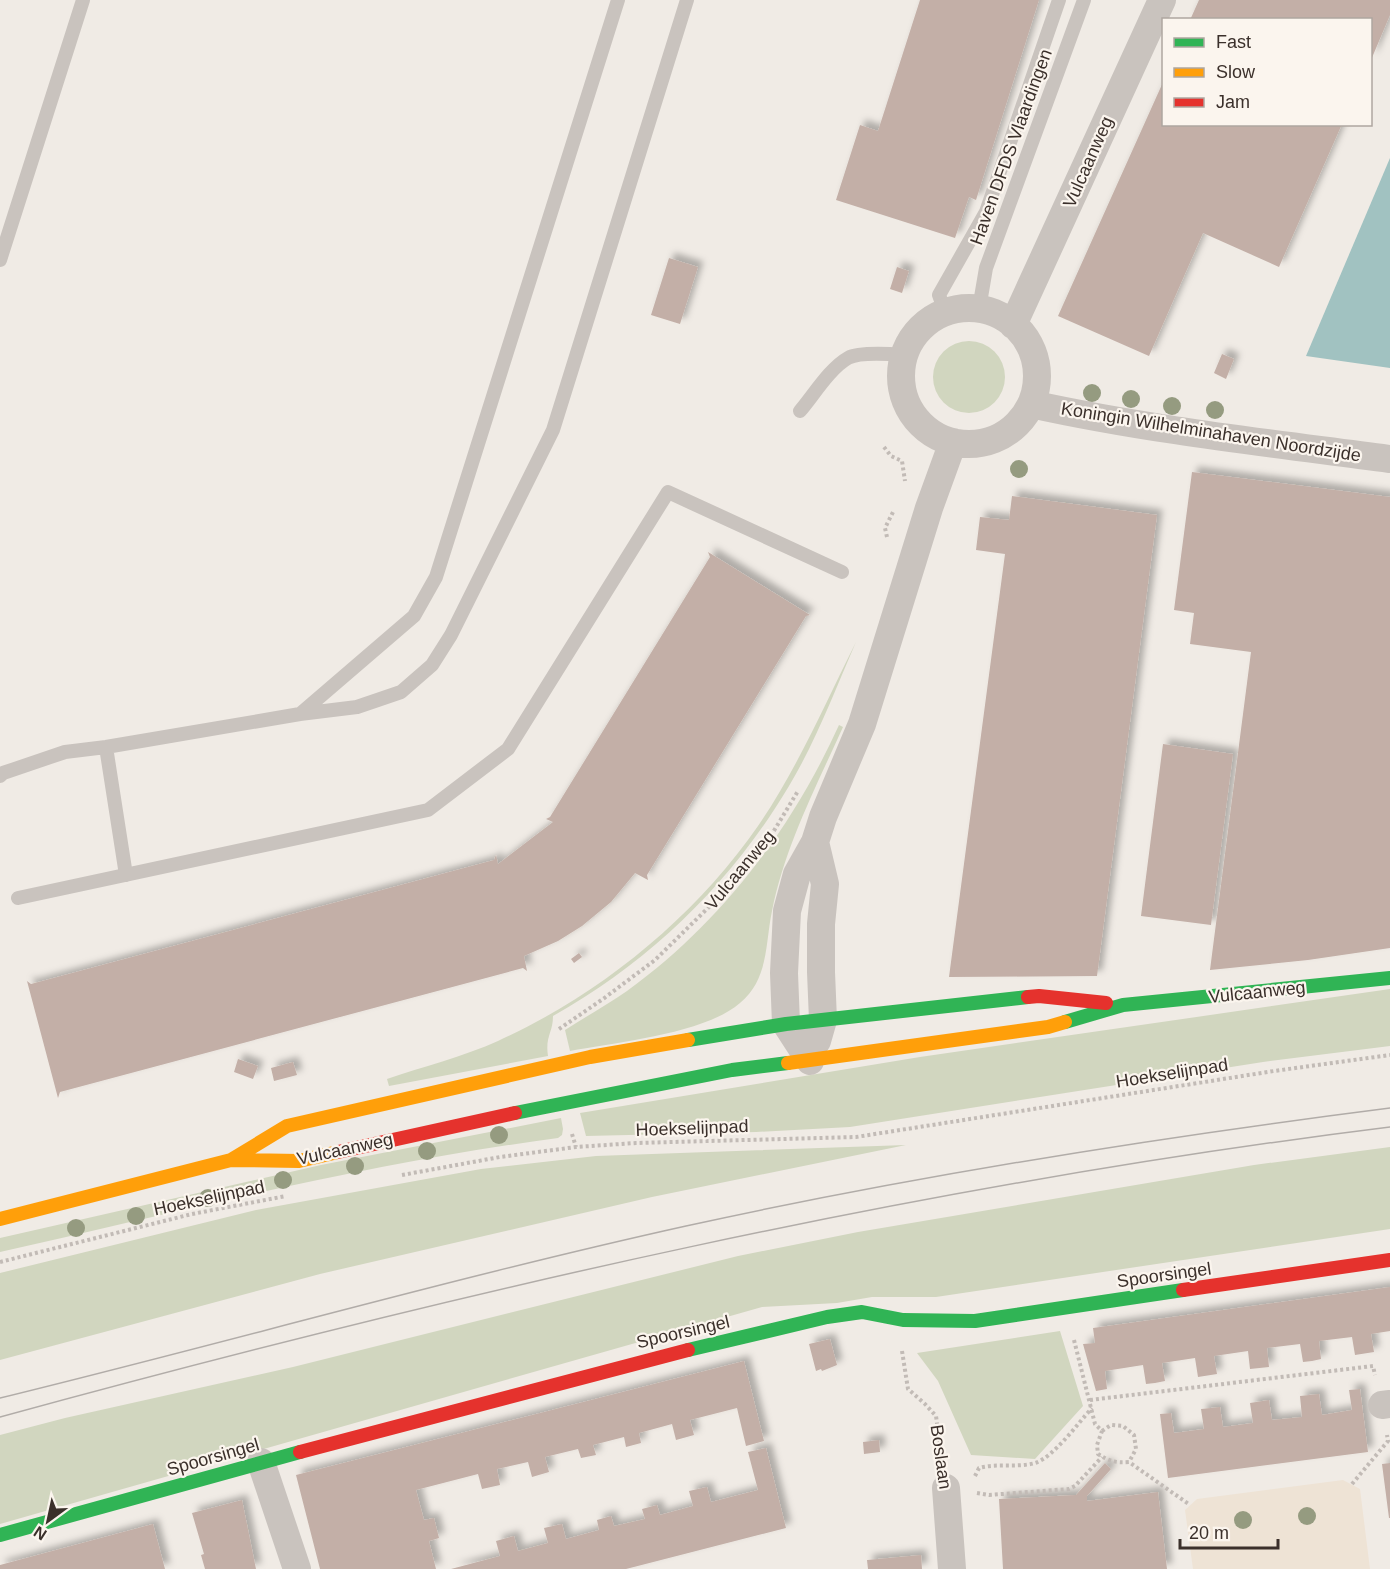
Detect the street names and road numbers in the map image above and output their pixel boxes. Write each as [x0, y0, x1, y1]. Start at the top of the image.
street label: Haven DFDS Vlaardingen [966, 46, 1056, 248]
street label: Vulcaanweg [1059, 113, 1117, 211]
street label: Koningin Wilhelminahaven Noordzijde [1060, 398, 1362, 466]
street label: Vulcaanweg [701, 826, 779, 914]
street label: Vulcaanweg [1208, 977, 1306, 1007]
street label: Hoekselijnpad [1115, 1054, 1229, 1092]
street label: Hoekselijnpad [635, 1116, 749, 1140]
street label: Vulcaanweg [295, 1129, 395, 1169]
street label: Hoekselijnpad [152, 1176, 266, 1220]
street label: Spoorsingel [1116, 1258, 1212, 1292]
street label: Spoorsingel [634, 1312, 732, 1352]
street label: Boslaan [927, 1423, 955, 1491]
street label: Spoorsingel [165, 1434, 261, 1480]

